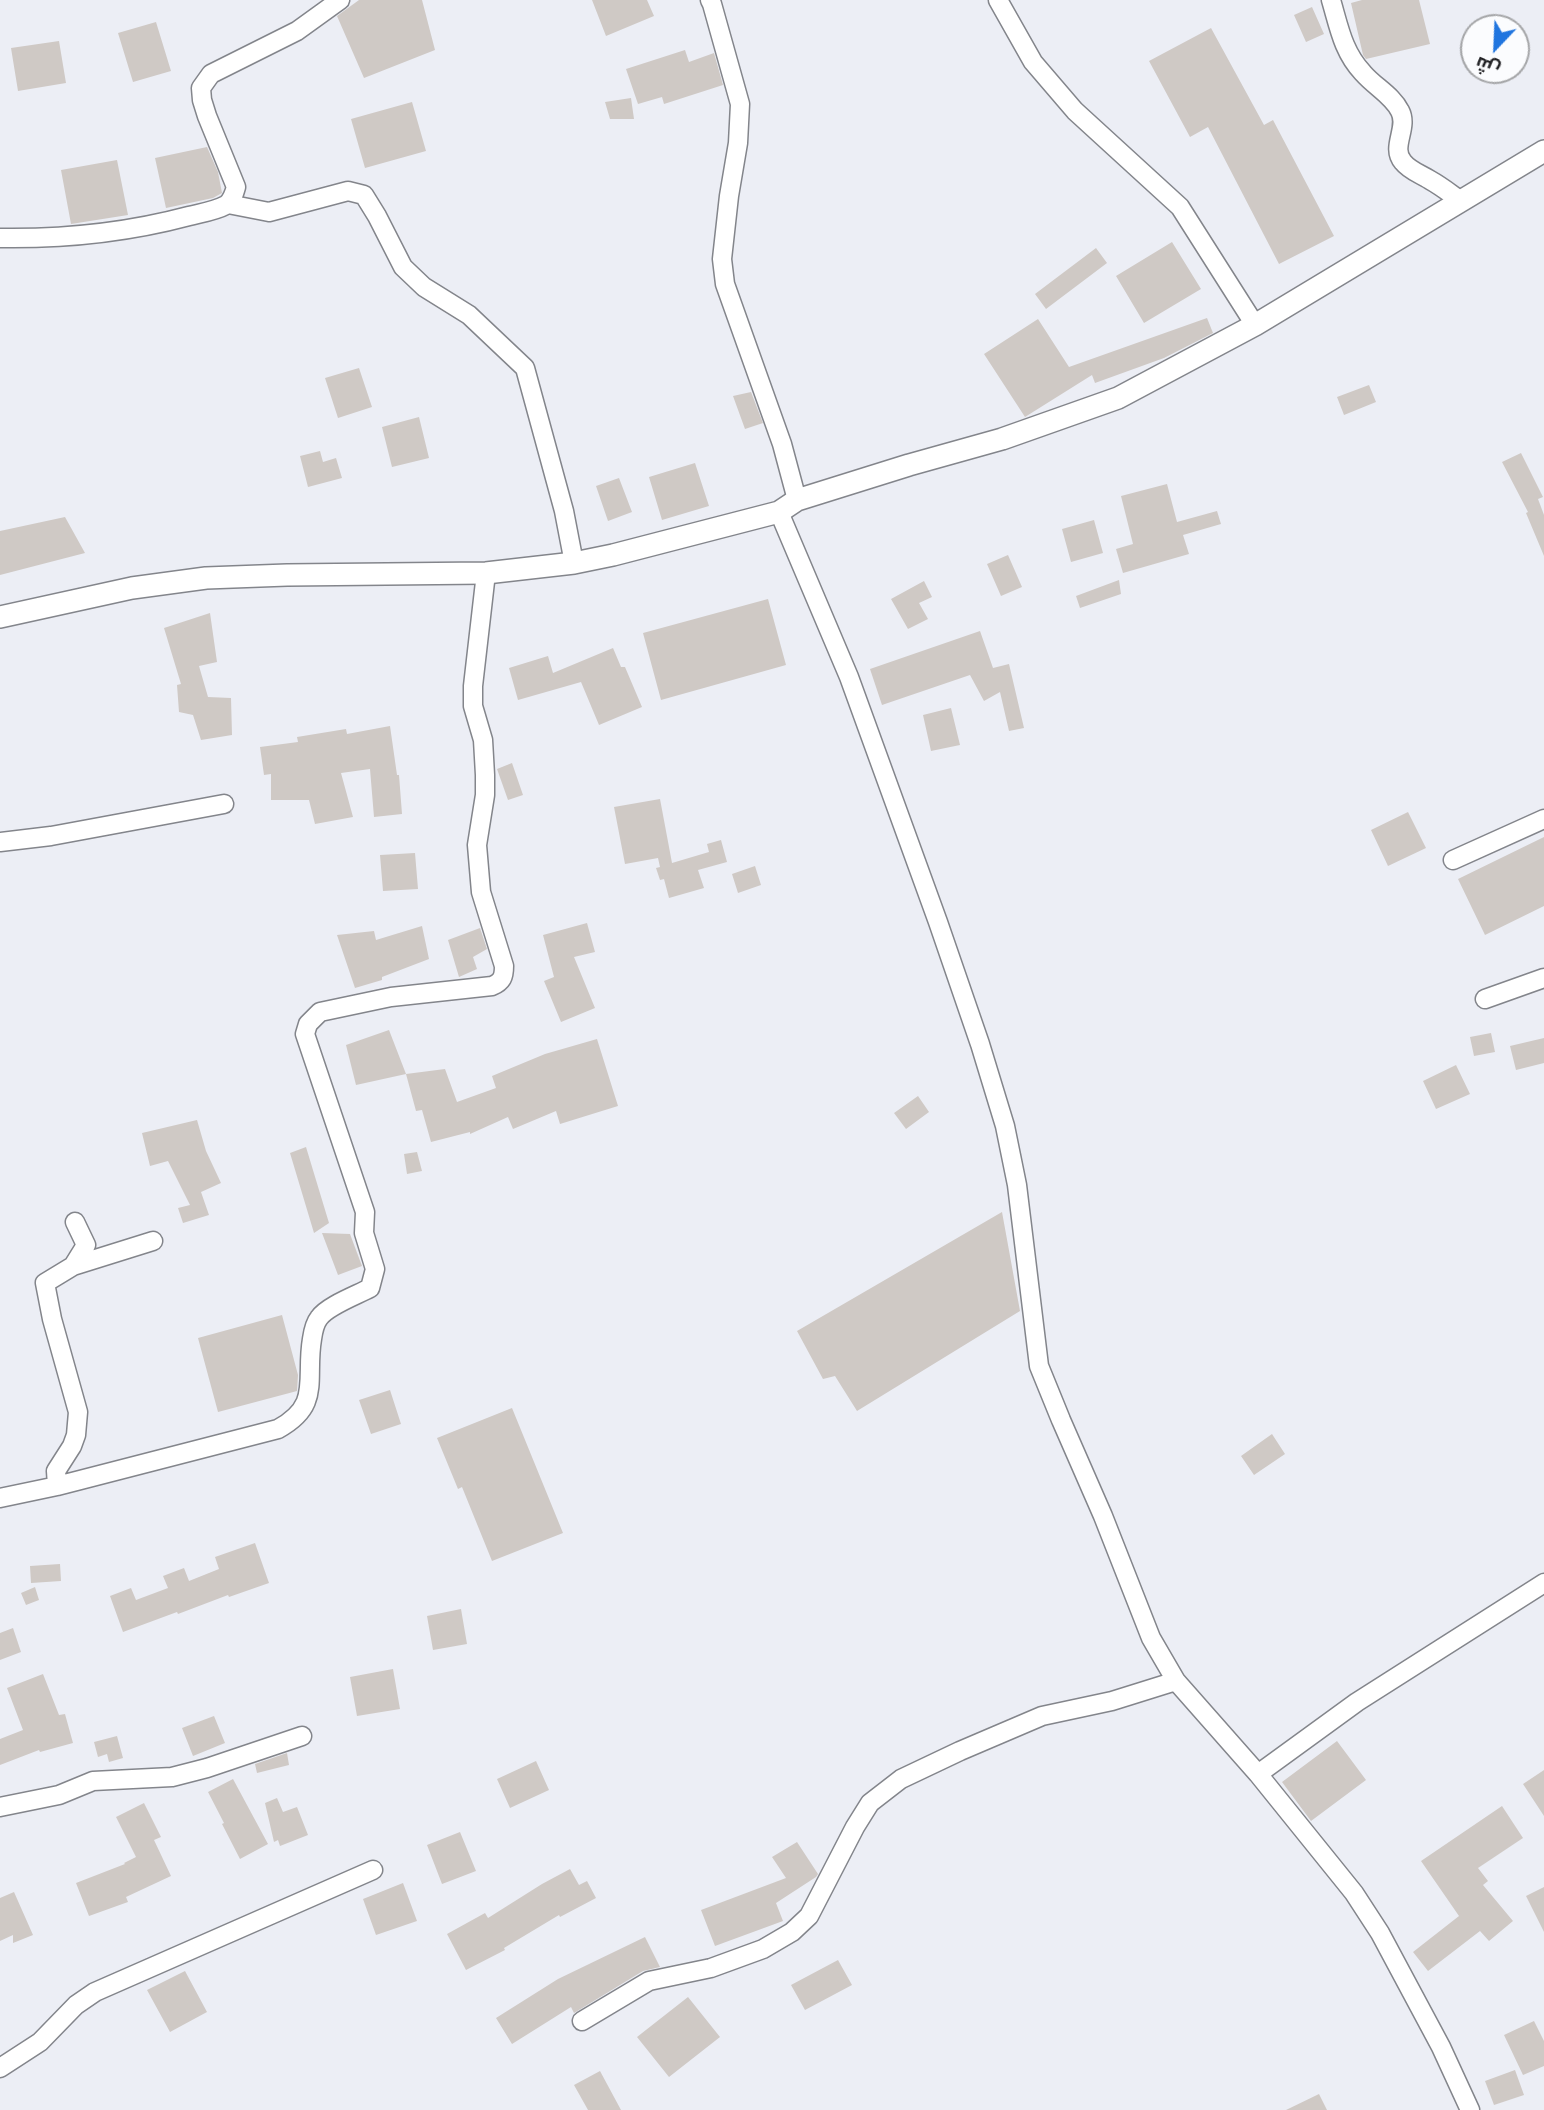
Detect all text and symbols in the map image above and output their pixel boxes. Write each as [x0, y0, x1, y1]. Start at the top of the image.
north arrow [1460, 14, 1530, 84]
text: ش [1472, 52, 1503, 82]

